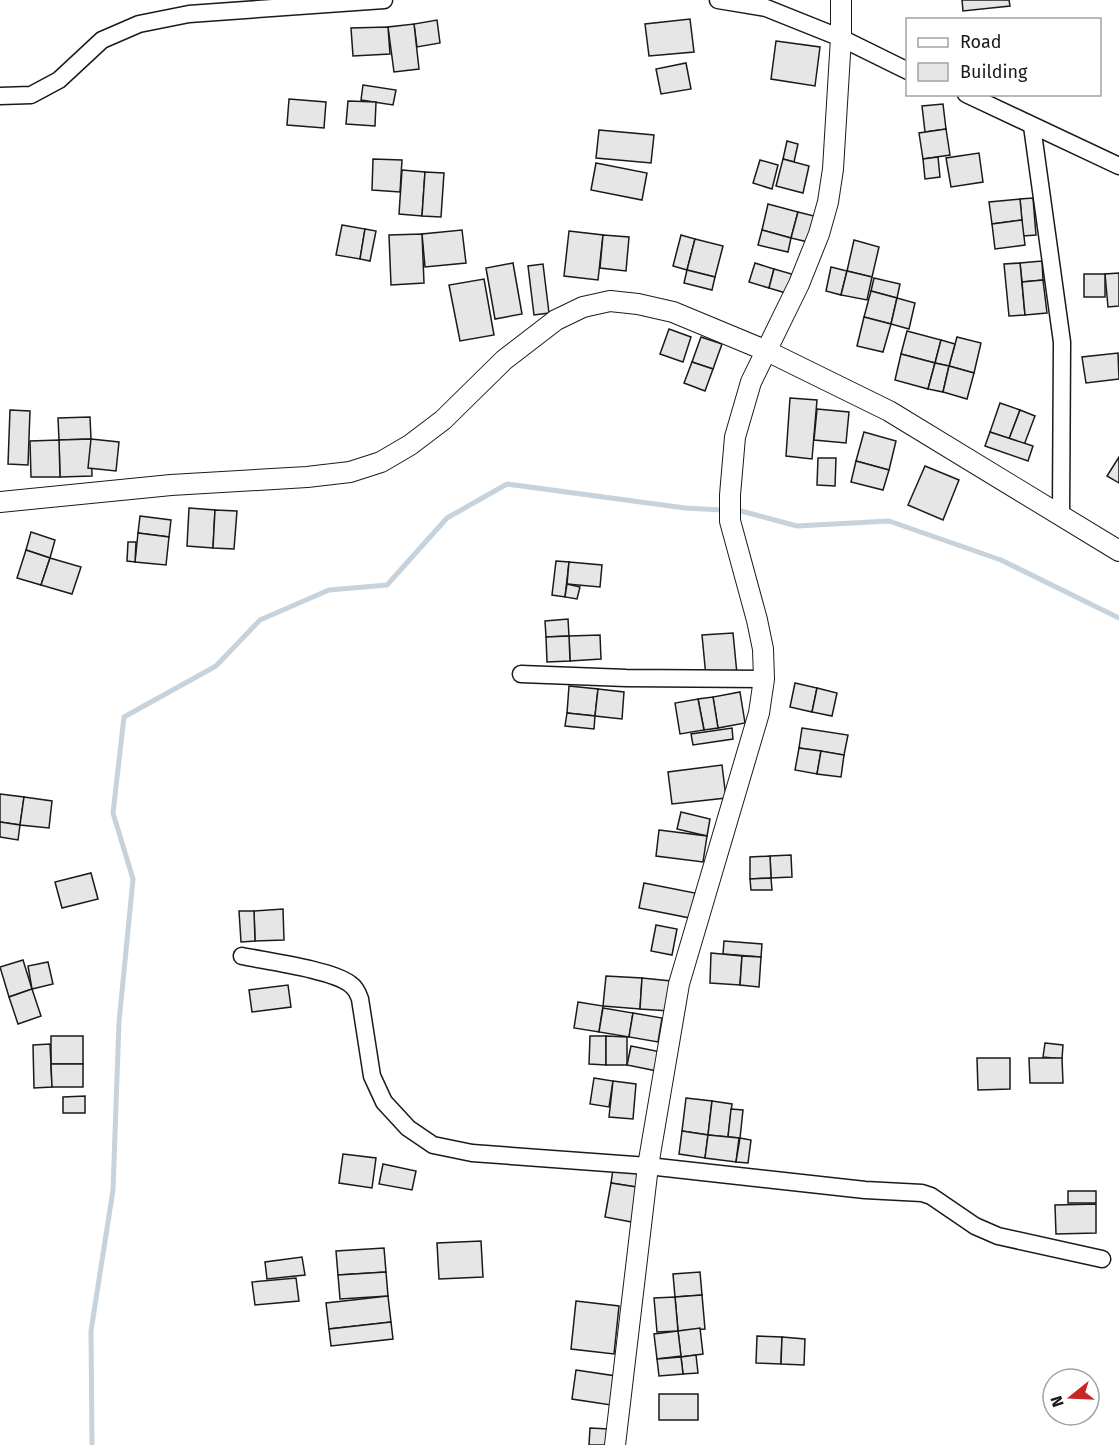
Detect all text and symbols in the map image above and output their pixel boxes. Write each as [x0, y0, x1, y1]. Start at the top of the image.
legend [906, 18, 1101, 96]
text: Road [960, 31, 1002, 53]
text: Building [960, 61, 1028, 83]
north arrow [1041, 1367, 1101, 1427]
text: N [1047, 1394, 1068, 1409]

